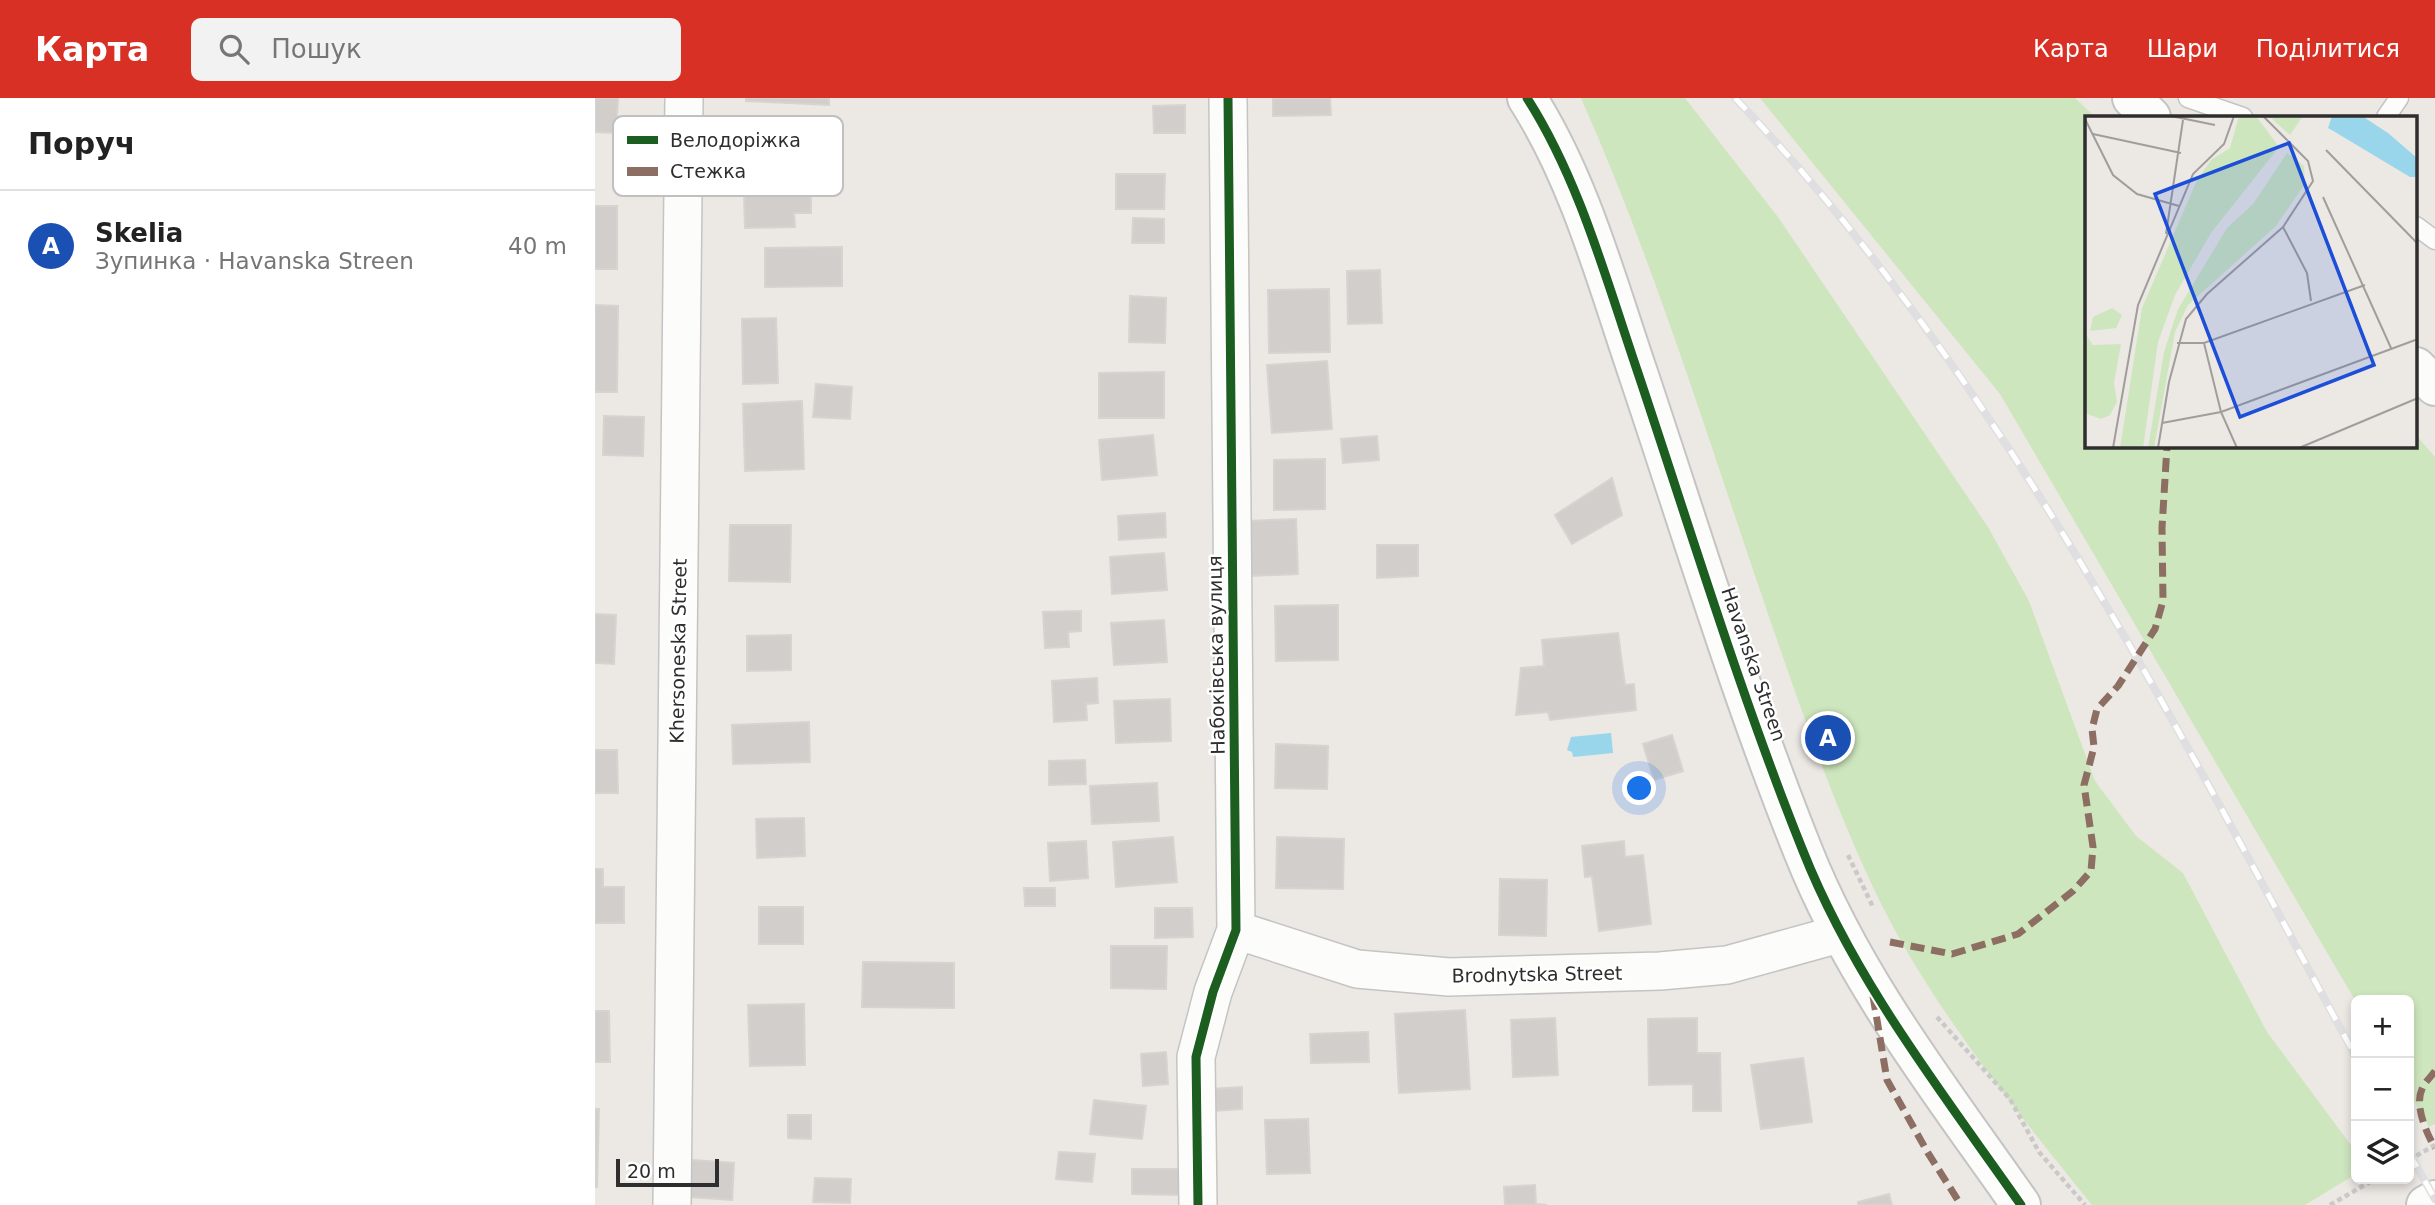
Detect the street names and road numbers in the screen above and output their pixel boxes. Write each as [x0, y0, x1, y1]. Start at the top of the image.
street label: Набоківська вулиця [1203, 555, 1229, 755]
street label: Khersoneska Street [665, 558, 691, 744]
street label: Havanska Streen [1717, 584, 1791, 744]
street label: Brodnytska Street [1451, 962, 1623, 986]

